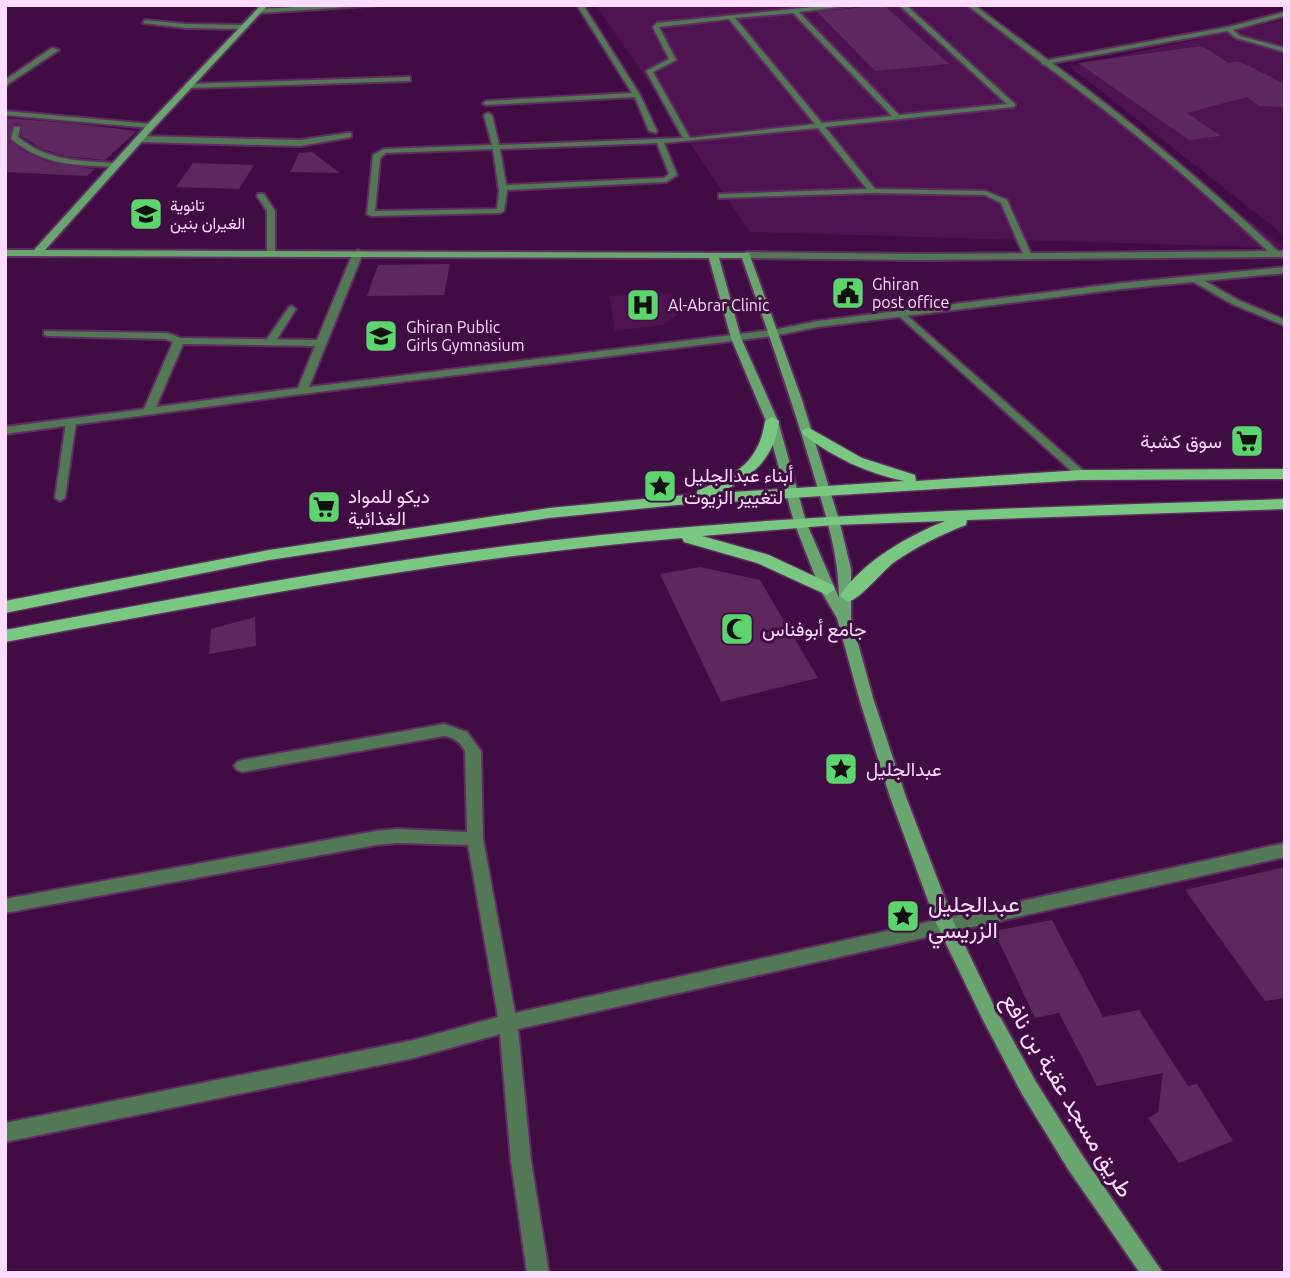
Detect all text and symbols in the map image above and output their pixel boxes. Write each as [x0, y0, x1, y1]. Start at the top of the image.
school or university icon: تانوية الغيران بنين [127, 195, 165, 233]
place label: تانوية الغيران بنين [170, 196, 245, 234]
public building icon: Ghiran post office [829, 274, 867, 312]
place label: Ghiran post office [872, 275, 949, 311]
hospital icon: Al-Abrar Clinic [624, 286, 662, 324]
place label: Al-Abrar Clinic [668, 296, 770, 314]
school or university icon: Ghiran Public Girls Gymnasium [362, 317, 400, 355]
place label: Ghiran Public Girls Gymnasium [406, 318, 525, 354]
supermarket icon: سوق كشبة [1228, 422, 1266, 460]
place label: سوق كشبة [1140, 430, 1222, 453]
place label: أبناء عبدالجليل لتغيير الزيوت [684, 464, 793, 509]
place icon: أبناء عبدالجليل لتغيير الزيوت [641, 467, 679, 505]
place label: ديكو للمواد الغذائية [348, 485, 430, 530]
supermarket icon: ديكو للمواد الغذائية [305, 488, 343, 526]
mosque icon: جامع أبوفناس [718, 610, 756, 648]
place label: جامع أبوفناس [762, 618, 867, 643]
place icon: عبدالجليل [822, 750, 860, 788]
place label: عبدالجليل [866, 758, 942, 781]
place label: عبدالجليل الزريسي [928, 891, 1020, 949]
place icon: عبدالجليل الزريسي [884, 897, 922, 935]
street label: طريق مسجد عقبة بن نافع [994, 989, 1139, 1203]

